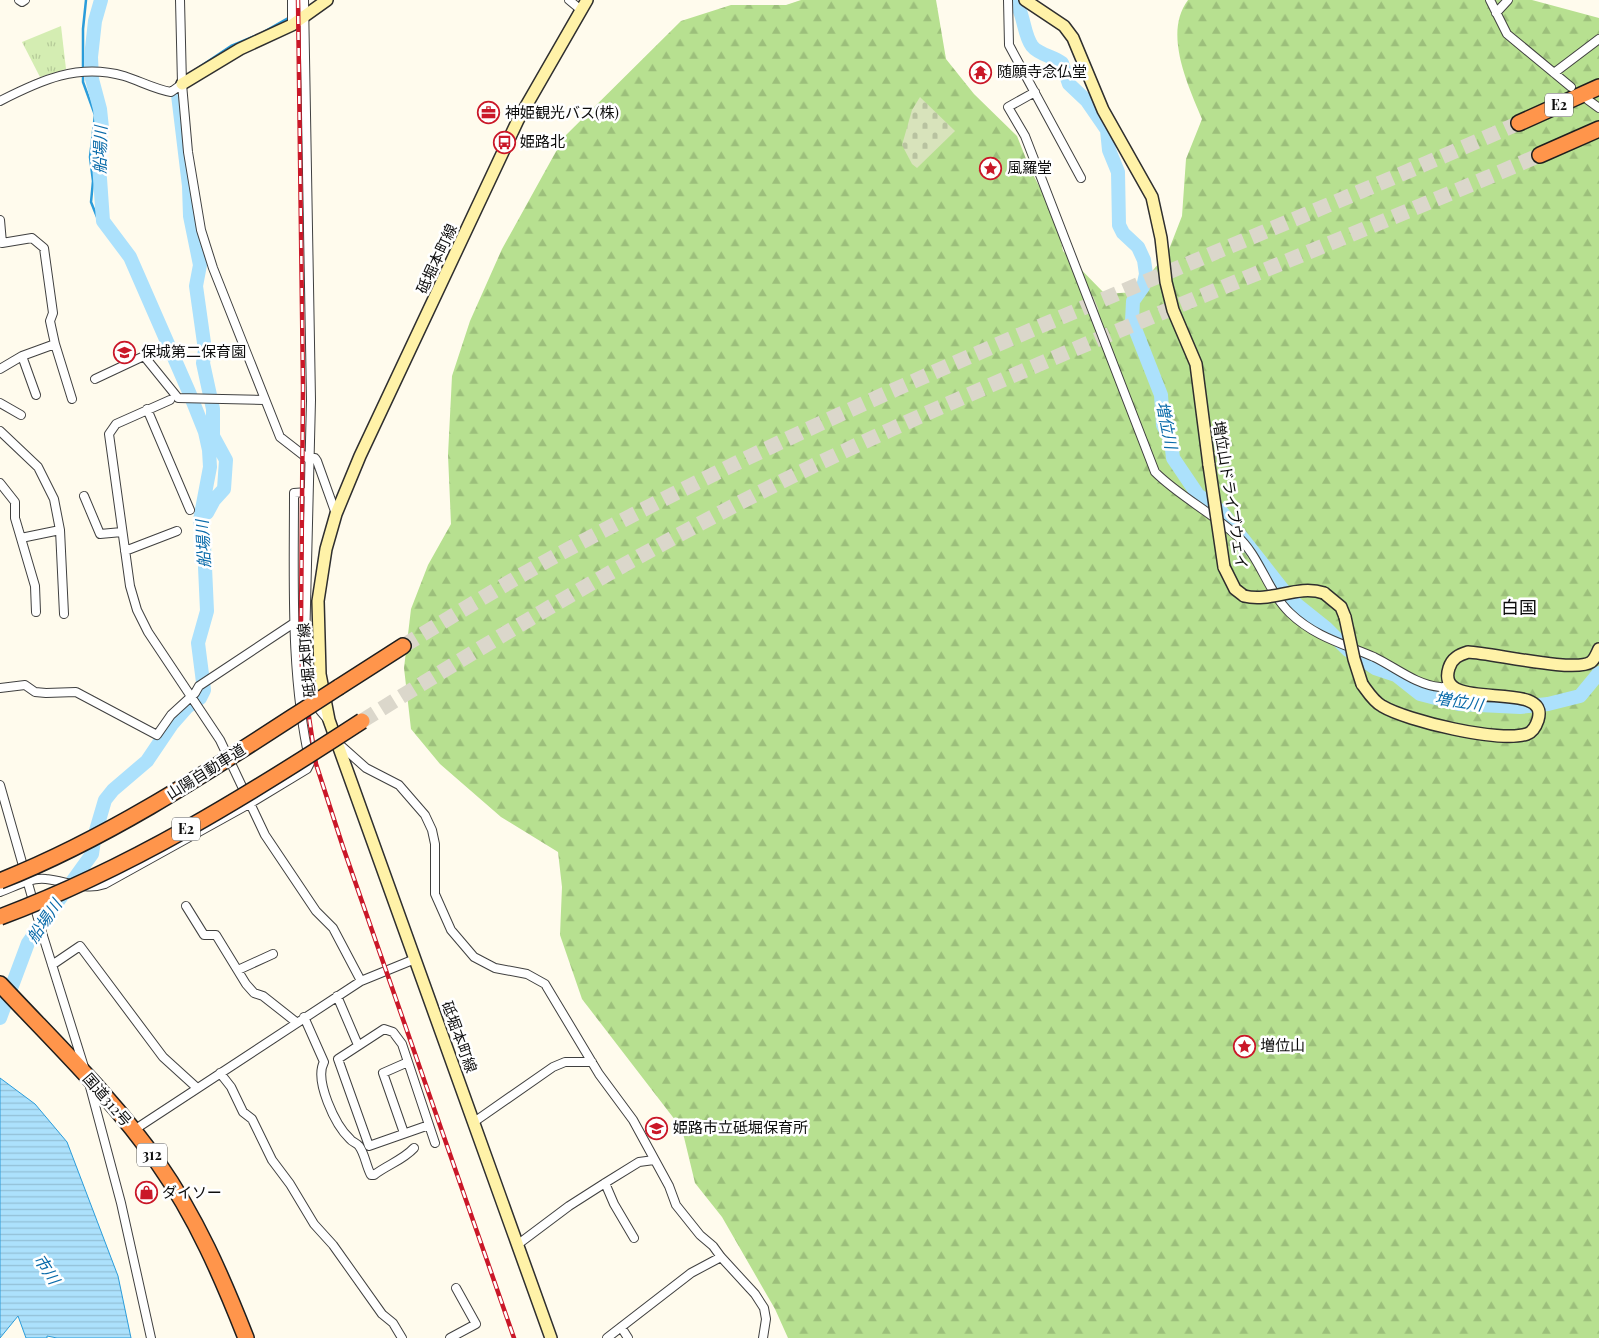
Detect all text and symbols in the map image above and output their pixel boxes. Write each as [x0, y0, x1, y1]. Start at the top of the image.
temple icon: 随願寺念仏堂 [969, 60, 993, 84]
place label: 随願寺念仏堂 [997, 61, 1087, 81]
road number: E2 [1545, 94, 1573, 116]
office icon: 神姫観光バス(株) [477, 101, 501, 125]
place label: 神姫観光バス(株) [505, 102, 619, 122]
water label: 船場川 [89, 124, 110, 174]
bus stop icon: 姫路北 [492, 130, 516, 154]
place label: 姫路北 [520, 131, 565, 151]
place icon: 風羅堂 [979, 156, 1003, 180]
place label: 風羅堂 [1007, 157, 1052, 177]
street label: 砥堀本町線 [411, 220, 461, 297]
school or university icon: 保城第二保育園 [113, 340, 137, 364]
place label: 保城第二保育園 [141, 341, 246, 361]
water label: 増位川 [1153, 399, 1183, 452]
street label: 増位山ドライブウェイ [1209, 419, 1253, 570]
water label: 船場川 [191, 518, 214, 569]
district label: 白国 [1501, 595, 1537, 619]
street label: 砥堀本町線 [293, 622, 319, 698]
water label: 増位川 [1434, 686, 1486, 715]
street label: 山陽自動車道 [162, 739, 249, 803]
road number: E2 [172, 818, 200, 841]
water label: 船場川 [21, 893, 67, 946]
street label: 砥堀本町線 [438, 998, 482, 1075]
place icon: 増位山 [1232, 1034, 1256, 1058]
place label: 増位山 [1260, 1035, 1305, 1055]
street label: 国道312号 [79, 1068, 136, 1130]
school or university icon: 姫路市立砥堀保育所 [645, 1116, 669, 1140]
place label: 姫路市立砥堀保育所 [673, 1117, 808, 1137]
road number: 312 [137, 1144, 167, 1166]
shop icon: ダイソー [134, 1181, 158, 1205]
place label: ダイソー [162, 1182, 222, 1202]
water label: 市川 [30, 1250, 66, 1290]

